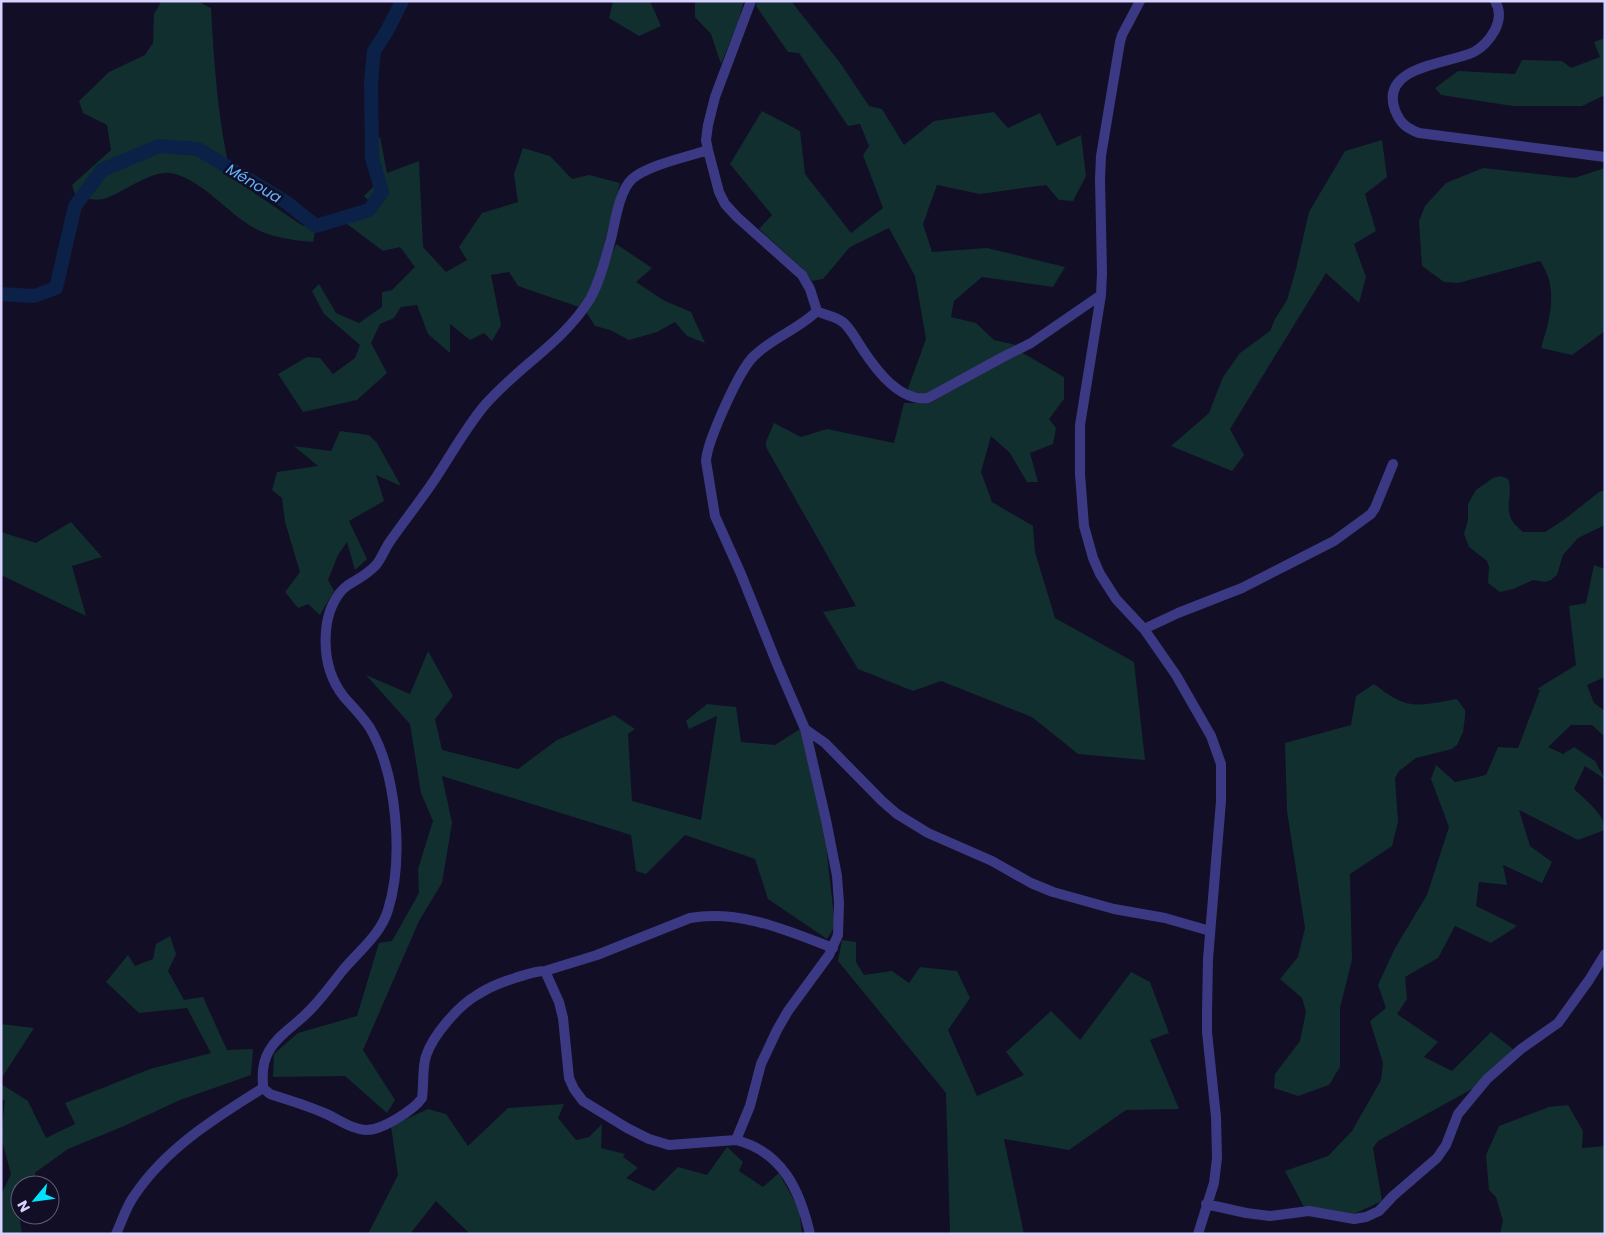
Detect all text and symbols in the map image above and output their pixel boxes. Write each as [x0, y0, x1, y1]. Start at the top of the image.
water label: Ménoua [222, 158, 286, 208]
north arrow [10, 1175, 60, 1225]
text: N [12, 1197, 35, 1216]

